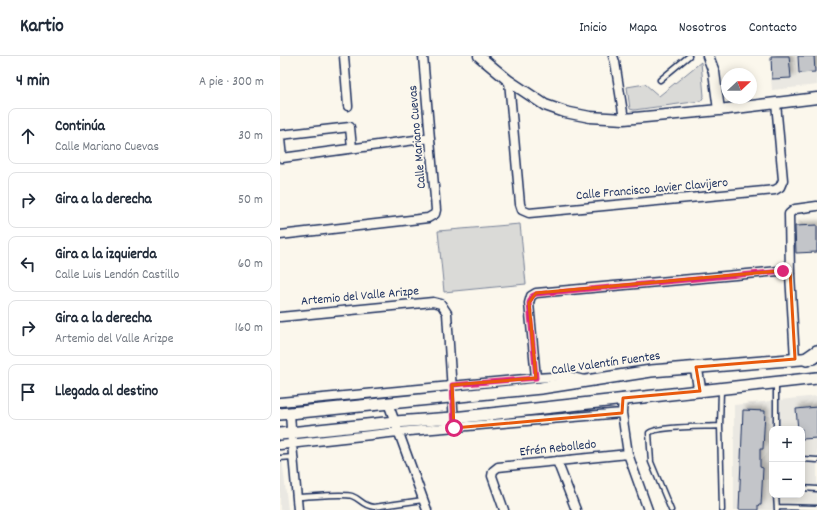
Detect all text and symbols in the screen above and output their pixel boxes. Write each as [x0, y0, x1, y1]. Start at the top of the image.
text: Kartio [20, 14, 64, 41]
text: Inicio [579, 18, 607, 38]
text: Mapa [629, 18, 657, 38]
text: Nosotros [679, 18, 727, 38]
text: Contacto [749, 18, 797, 38]
north arrow [721, 68, 757, 104]
text: 4 min [16, 70, 50, 94]
text: A pie · 300 m [199, 73, 264, 92]
street label: Calle Mariano Cuevas [404, 84, 432, 190]
text: Continúa [55, 116, 105, 138]
icon: ahead [17, 125, 39, 147]
text: 30 m [238, 127, 263, 146]
text: Calle Mariano Cuevas [55, 138, 159, 157]
street label: Calle Francisco Javier Clavijero [575, 174, 729, 206]
icon: right [17, 189, 39, 211]
text: Gira a la derecha [55, 189, 152, 211]
text: 50 m [238, 191, 263, 210]
text: Gira a la izquierda [55, 244, 156, 266]
icon: left [17, 253, 39, 275]
text: 60 m [238, 255, 263, 274]
route end [774, 262, 792, 280]
text: Calle Luis Lendón Castillo [55, 266, 179, 285]
street label: Artemio del Valle Arizpe [300, 282, 420, 312]
text: Gira a la derecha [55, 308, 152, 330]
icon: right [17, 317, 39, 339]
text: 160 m [235, 319, 263, 338]
text: Artemio del Valle Arizpe [55, 330, 174, 349]
street label: Calle Valentín Fuentes [550, 347, 662, 381]
icon: arrive [17, 381, 39, 403]
text: Llegada al destino [55, 381, 158, 403]
route start [445, 419, 463, 437]
map controls [769, 426, 805, 498]
button: + [769, 426, 805, 462]
street label: Efrén Rebolledo [519, 435, 598, 462]
button: − [769, 462, 805, 498]

